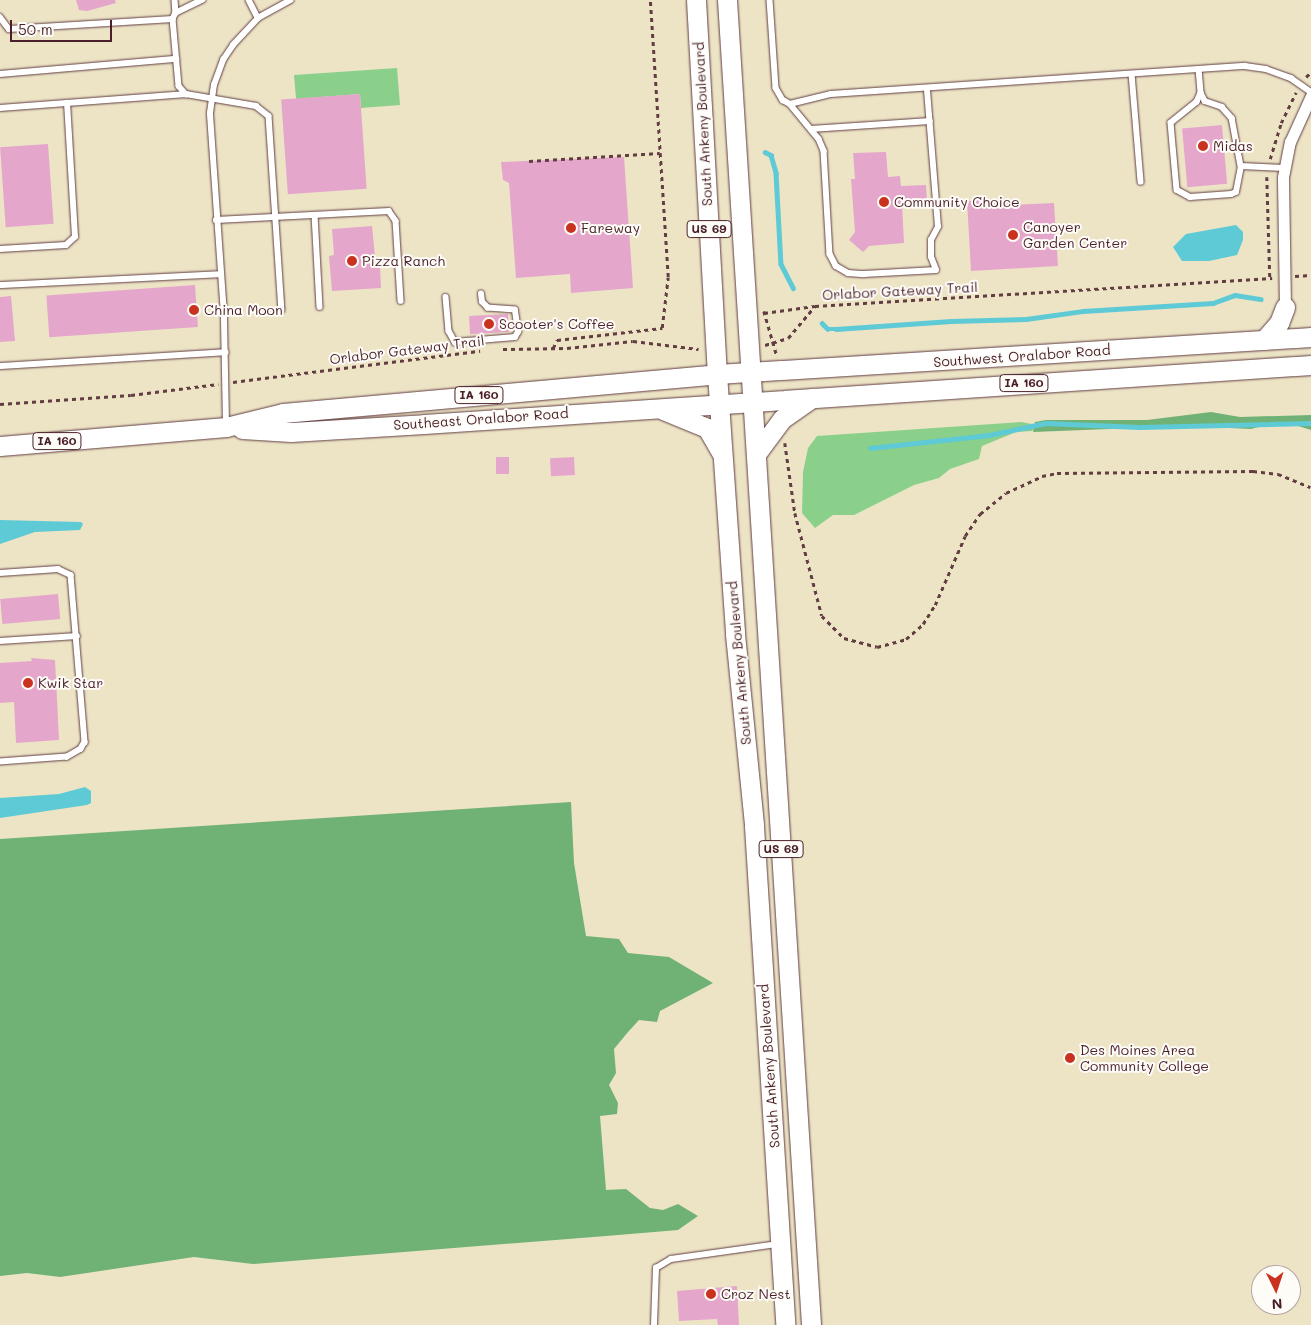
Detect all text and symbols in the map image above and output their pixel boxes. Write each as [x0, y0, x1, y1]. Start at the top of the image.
scale bar [12, 10, 115, 42]
text: 50 m [18, 19, 53, 39]
street label: South Ankeny Boulevard [690, 42, 716, 206]
place label: Midas [1213, 138, 1253, 154]
marker: Midas [1197, 140, 1209, 152]
place label: Community Choice [894, 194, 1020, 210]
marker: Community Choice [878, 196, 890, 208]
place label: Canoyer Garden Center [1023, 219, 1127, 252]
place label: Fareway [581, 220, 640, 236]
road number: US 69 [686, 220, 732, 238]
marker: Fareway [565, 222, 577, 234]
marker: Canoyer Garden Center [1007, 229, 1019, 241]
place label: Pizza Ranch [362, 253, 445, 269]
marker: Pizza Ranch [346, 255, 358, 267]
street label: Orlabor Gateway Trail [822, 279, 978, 303]
place label: China Moon [204, 302, 283, 318]
marker: China Moon [188, 304, 200, 316]
place label: Scooter's Coffee [499, 316, 614, 332]
marker: Scooter's Coffee [483, 318, 495, 330]
street label: Orlabor Gateway Trail [329, 332, 485, 368]
street label: Southwest Oralabor Road [933, 341, 1111, 371]
road number: IA 160 [999, 373, 1049, 392]
road number: IA 160 [454, 386, 504, 404]
street label: Southeast Oralabor Road [393, 405, 569, 433]
road number: IA 160 [32, 432, 82, 451]
street label: South Ankeny Boulevard [723, 580, 755, 746]
place label: Kwik Star [38, 675, 103, 691]
marker: Kwik Star [22, 677, 34, 689]
road number: US 69 [758, 840, 804, 859]
street label: South Ankeny Boulevard [755, 983, 783, 1149]
place label: Des Moines Area Community College [1080, 1042, 1209, 1074]
marker: Des Moines Area Community College [1064, 1052, 1076, 1064]
north arrow [1251, 1265, 1301, 1315]
place label: Croz Nest [721, 1286, 791, 1302]
marker: Croz Nest [705, 1288, 717, 1300]
text: N [1271, 1295, 1283, 1314]

